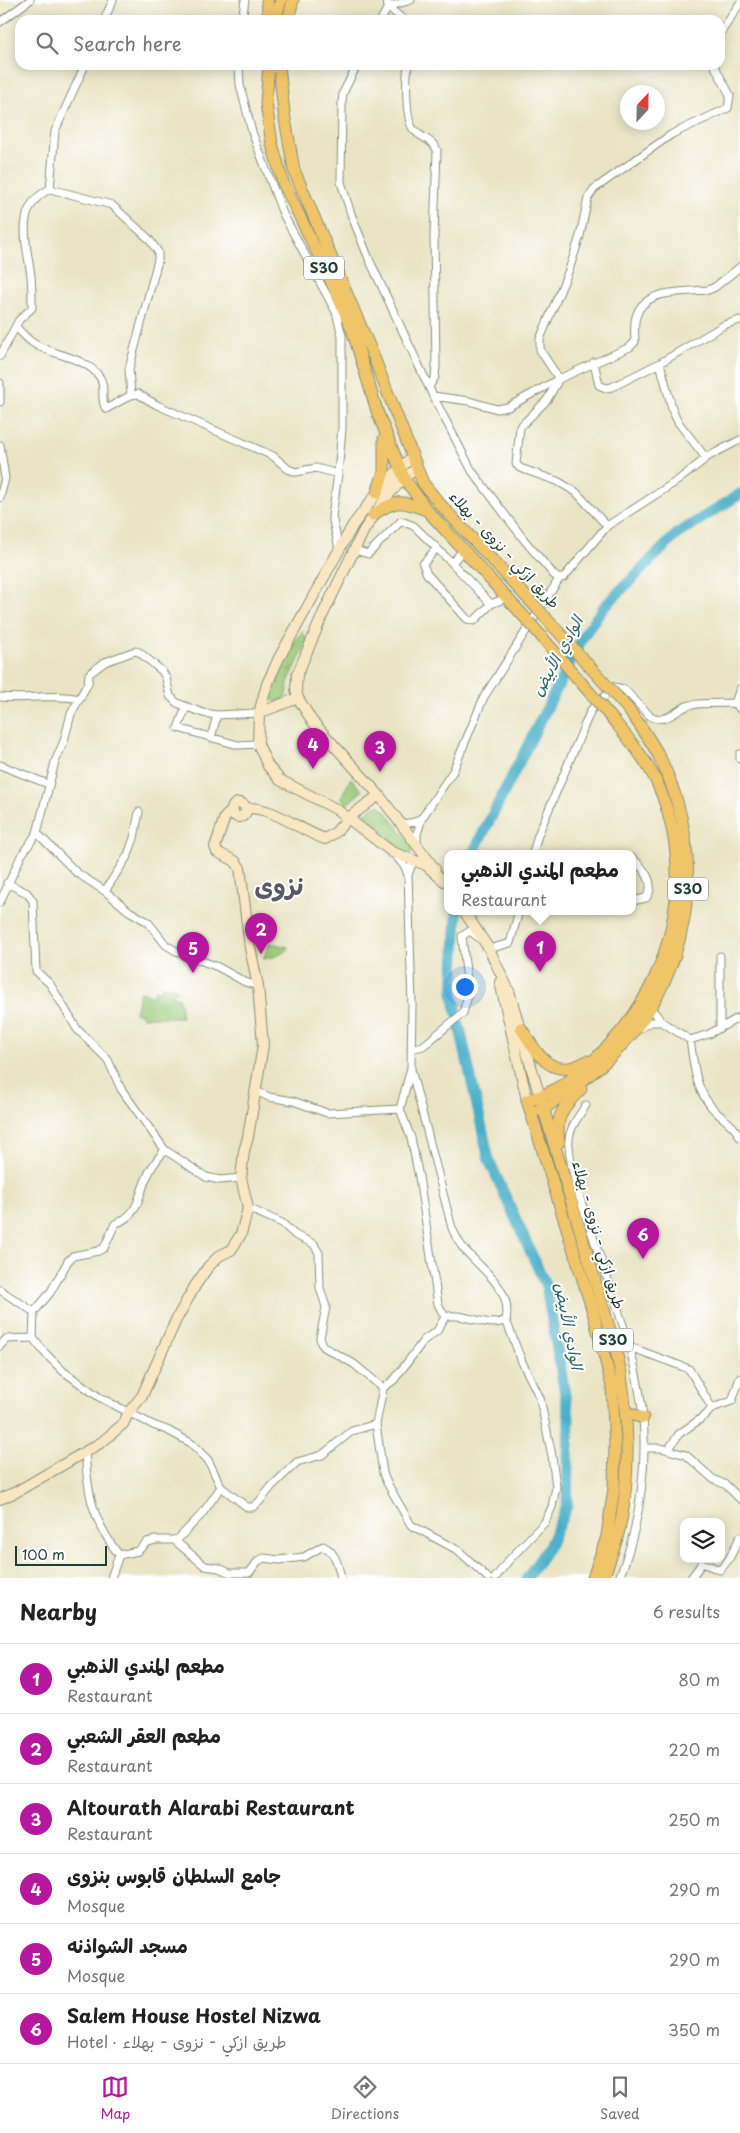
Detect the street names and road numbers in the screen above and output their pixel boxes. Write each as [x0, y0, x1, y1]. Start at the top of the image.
road number: S30 [304, 256, 344, 280]
street label: طريق ازكي - نزوى - بهلاء [442, 485, 566, 615]
road number: S30 [668, 878, 708, 901]
street label: طريق ازكي - نزوى - بهلاء [564, 1158, 632, 1312]
road number: S30 [593, 1328, 633, 1352]

